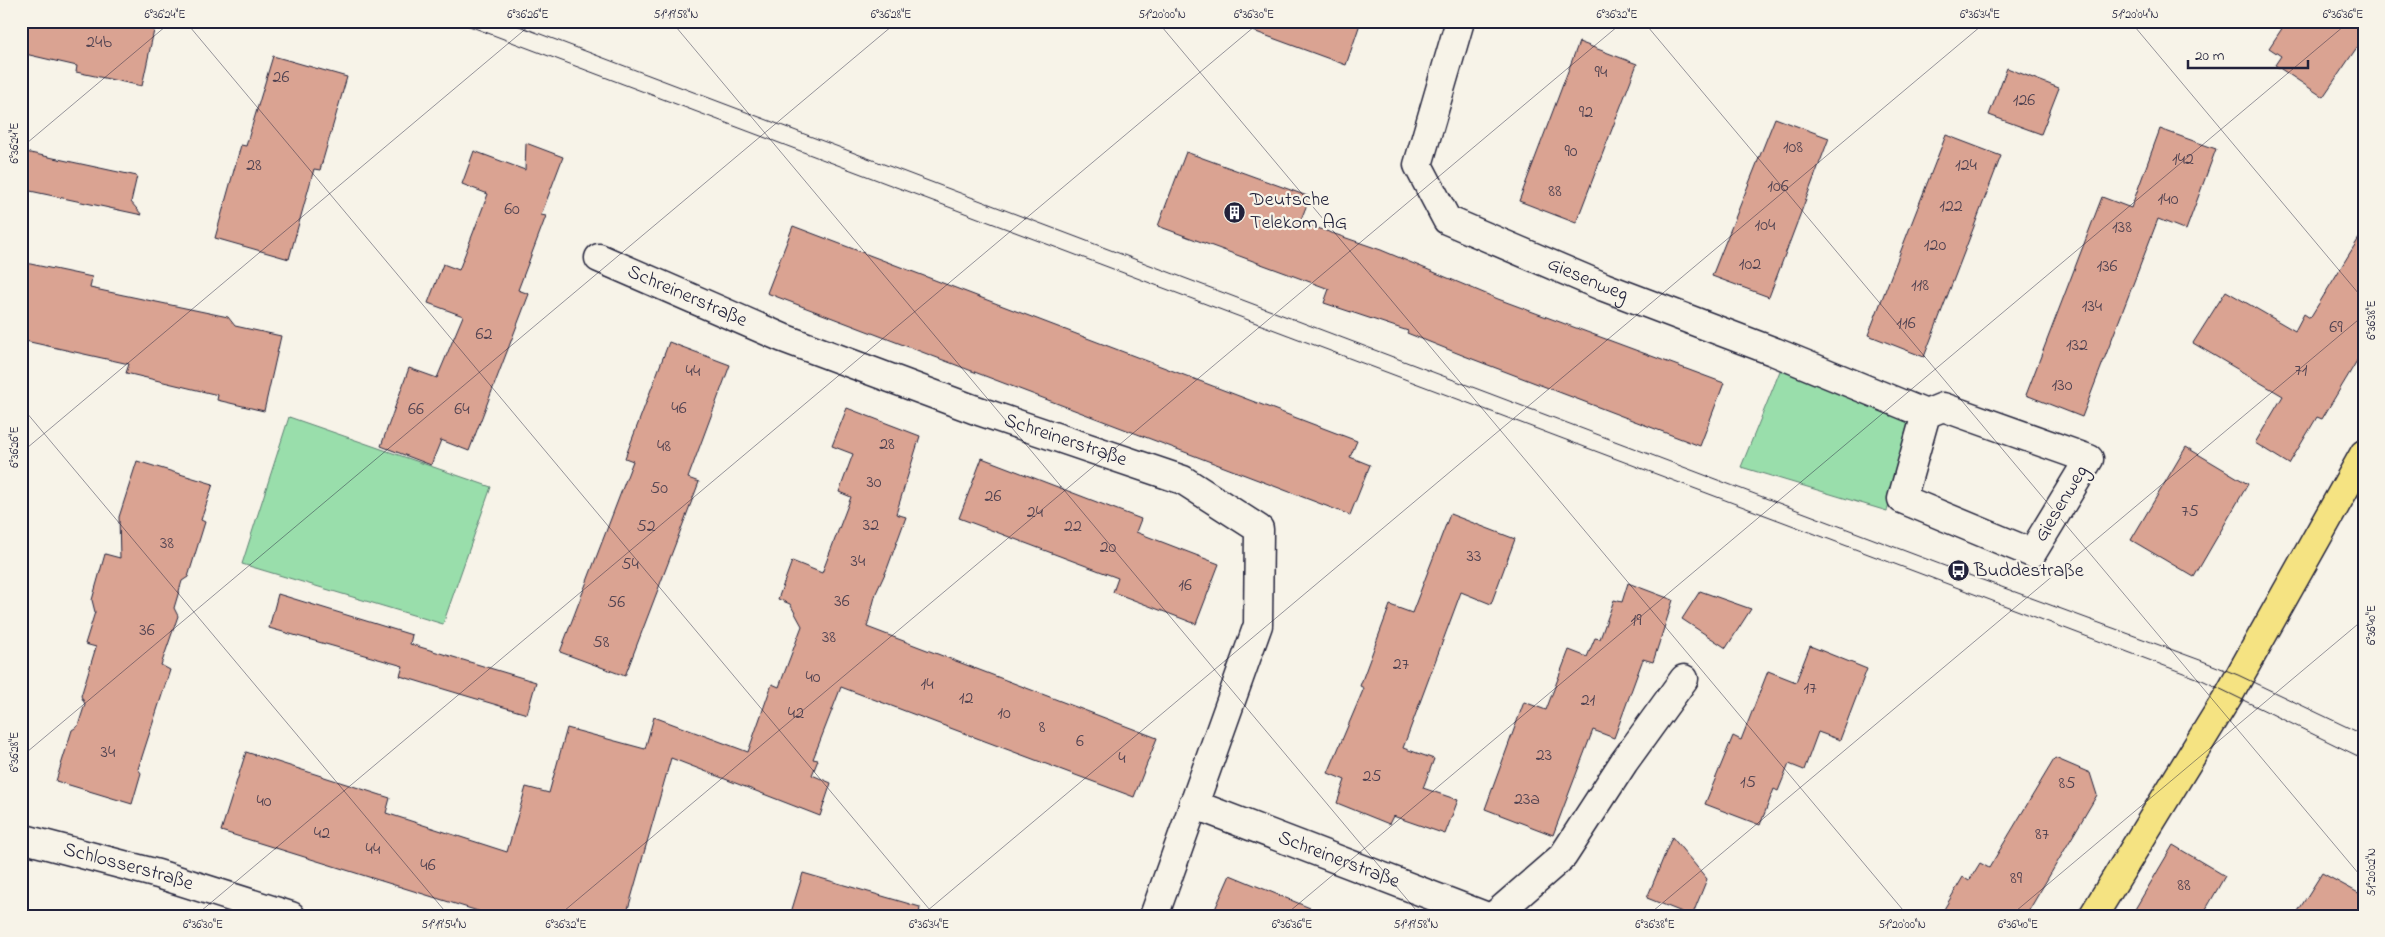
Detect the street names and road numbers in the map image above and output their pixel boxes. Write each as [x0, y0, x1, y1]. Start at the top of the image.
street label: Giesenweg [1543, 250, 1632, 310]
street label: Schreinerstraße [622, 257, 752, 335]
street label: Schreinerstraße [1000, 406, 1131, 475]
street label: Giesenweg [2028, 460, 2097, 548]
street label: Schreinerstraße [1274, 823, 1404, 896]
street label: Schlosserstraße [60, 835, 197, 899]

